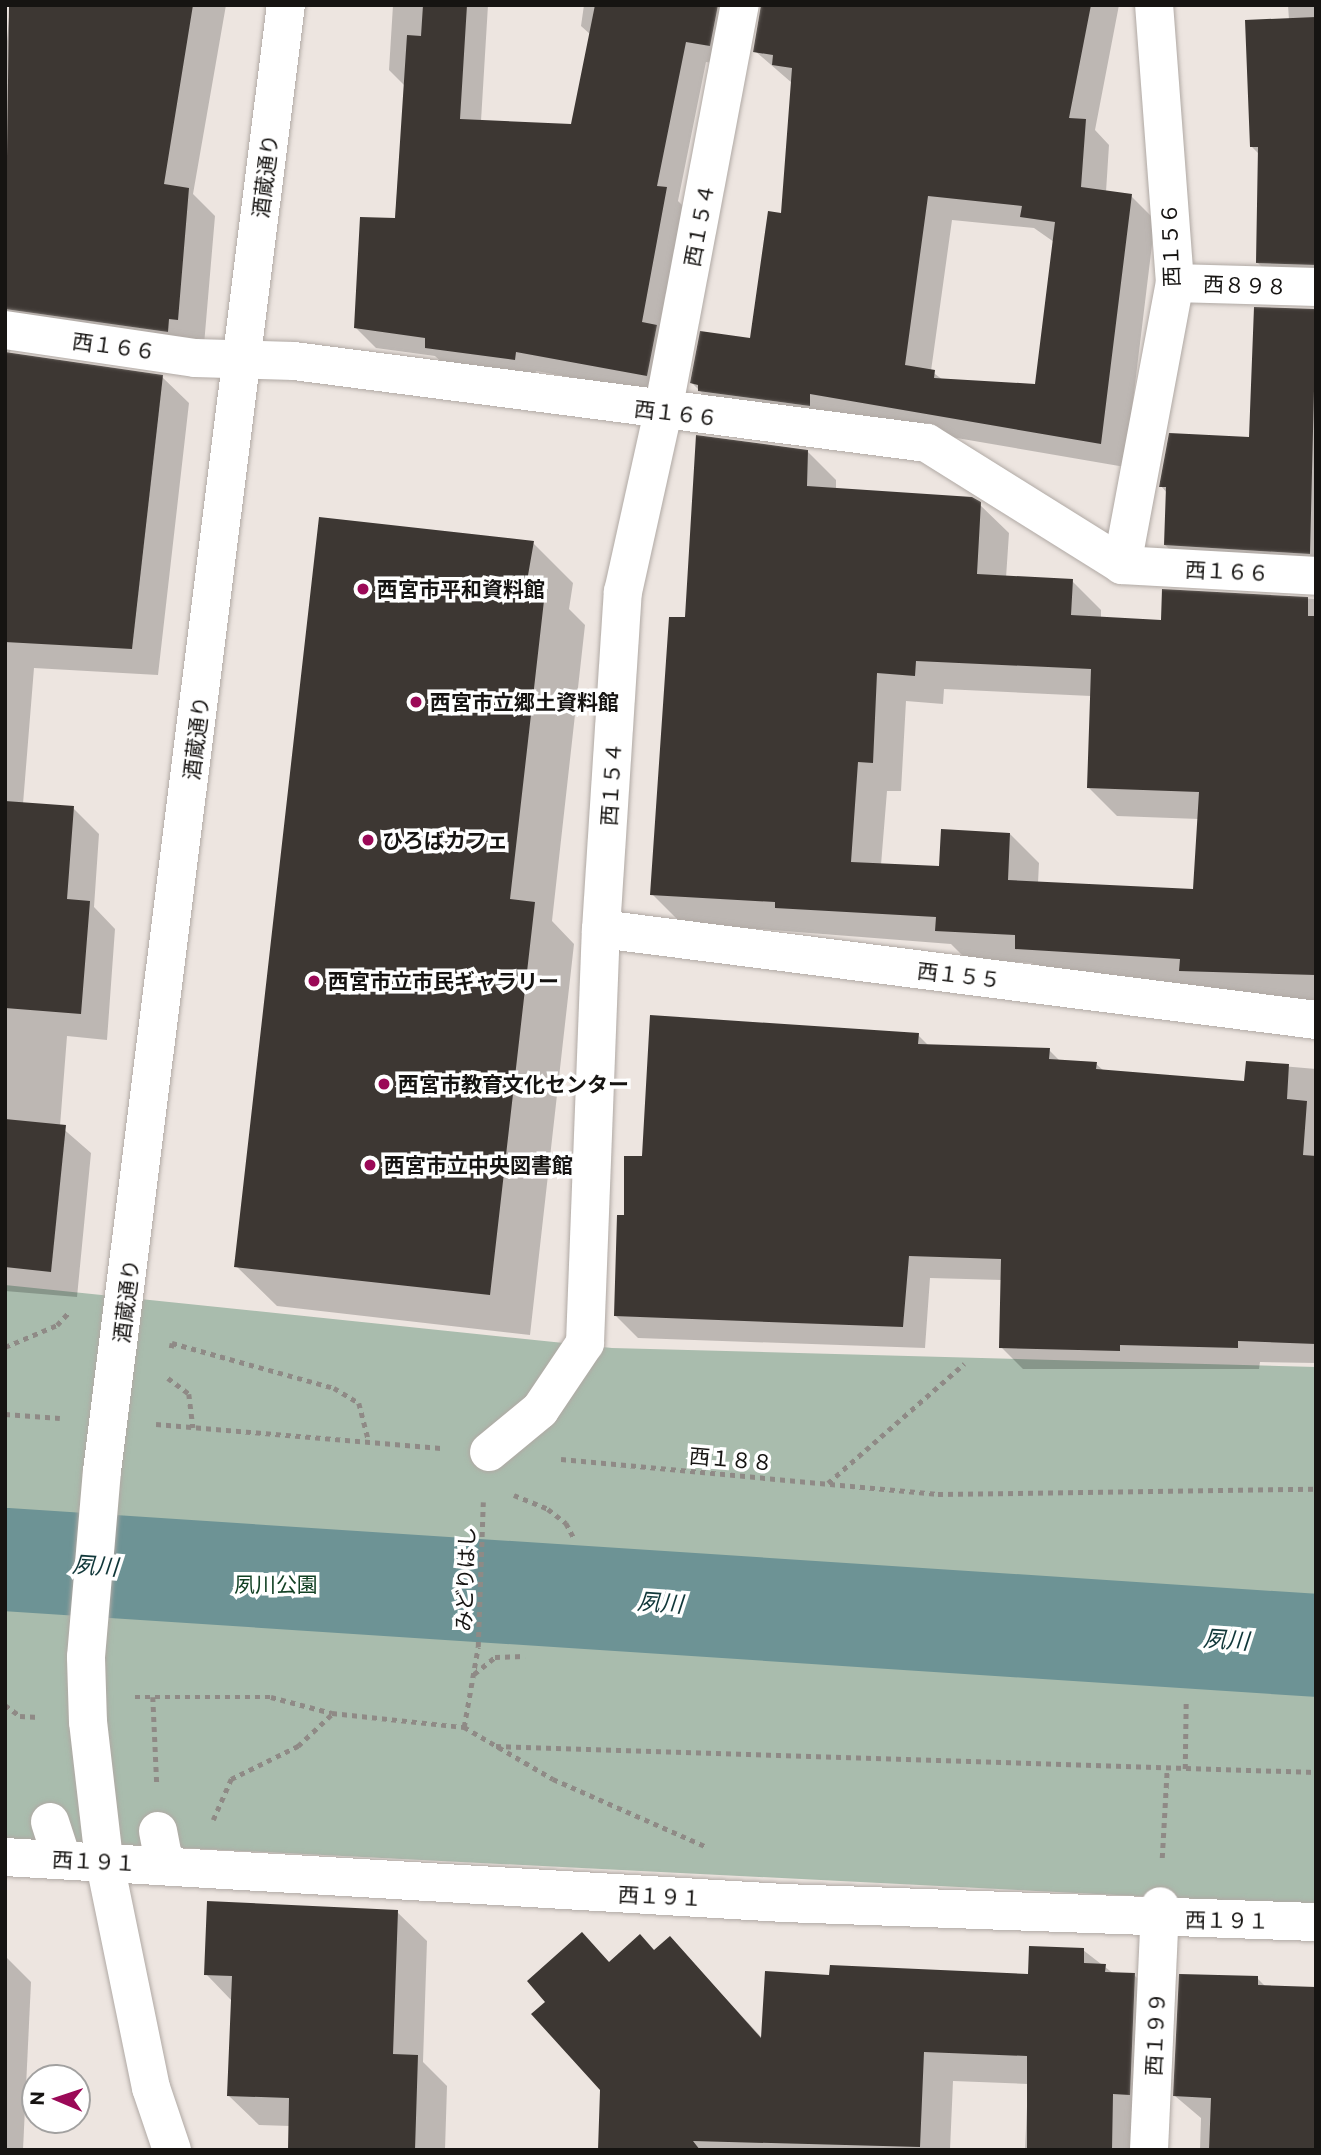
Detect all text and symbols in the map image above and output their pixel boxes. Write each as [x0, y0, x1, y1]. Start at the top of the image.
street label: 酒蔵通り [247, 133, 283, 219]
street label: 西１５４ [679, 181, 719, 269]
street label: 西１５６ [1156, 203, 1184, 287]
street label: 西８９８ [1203, 271, 1287, 299]
street label: 西１６６ [71, 328, 157, 364]
street label: 西１６６ [633, 395, 719, 431]
street label: 西１６６ [1184, 556, 1270, 586]
place label: 西宮市平和資料館 [377, 576, 545, 602]
marker: 西宮市平和資料館 [355, 581, 371, 597]
place label: 西宮市立郷土資料館 [430, 689, 619, 715]
marker: 西宮市立郷土資料館 [408, 694, 424, 710]
street label: 酒蔵通り [178, 695, 214, 781]
street label: 西１５４ [596, 741, 626, 827]
place label: ひろばカフェ [382, 827, 508, 853]
marker: ひろばカフェ [360, 832, 376, 848]
street label: 西１５５ [916, 957, 1002, 993]
place label: 西宮市立市民ギャラリー [328, 968, 559, 994]
marker: 西宮市立市民ギャラリー [306, 973, 322, 989]
place label: 西宮市教育文化センター [398, 1071, 629, 1097]
marker: 西宮市教育文化センター [376, 1076, 392, 1092]
place label: 西宮市立中央図書館 [384, 1152, 573, 1178]
marker: 西宮市立中央図書館 [362, 1157, 378, 1173]
street label: 酒蔵通り [108, 1258, 144, 1344]
street label: 西１８８ [688, 1443, 774, 1475]
street label: みどりはし [451, 1526, 479, 1632]
water label: 夙川 [71, 1550, 119, 1580]
park label: 夙川公園 [234, 1571, 318, 1597]
water label: 夙川 [636, 1587, 684, 1617]
water label: 夙川 [1202, 1624, 1250, 1654]
street label: 西１９１ [51, 1846, 137, 1876]
street label: 西１９１ [617, 1881, 703, 1911]
street label: 西１９１ [1185, 1907, 1269, 1933]
street label: 西１９９ [1140, 1991, 1170, 2077]
north arrow [21, 2064, 91, 2134]
text: N [25, 2091, 48, 2106]

